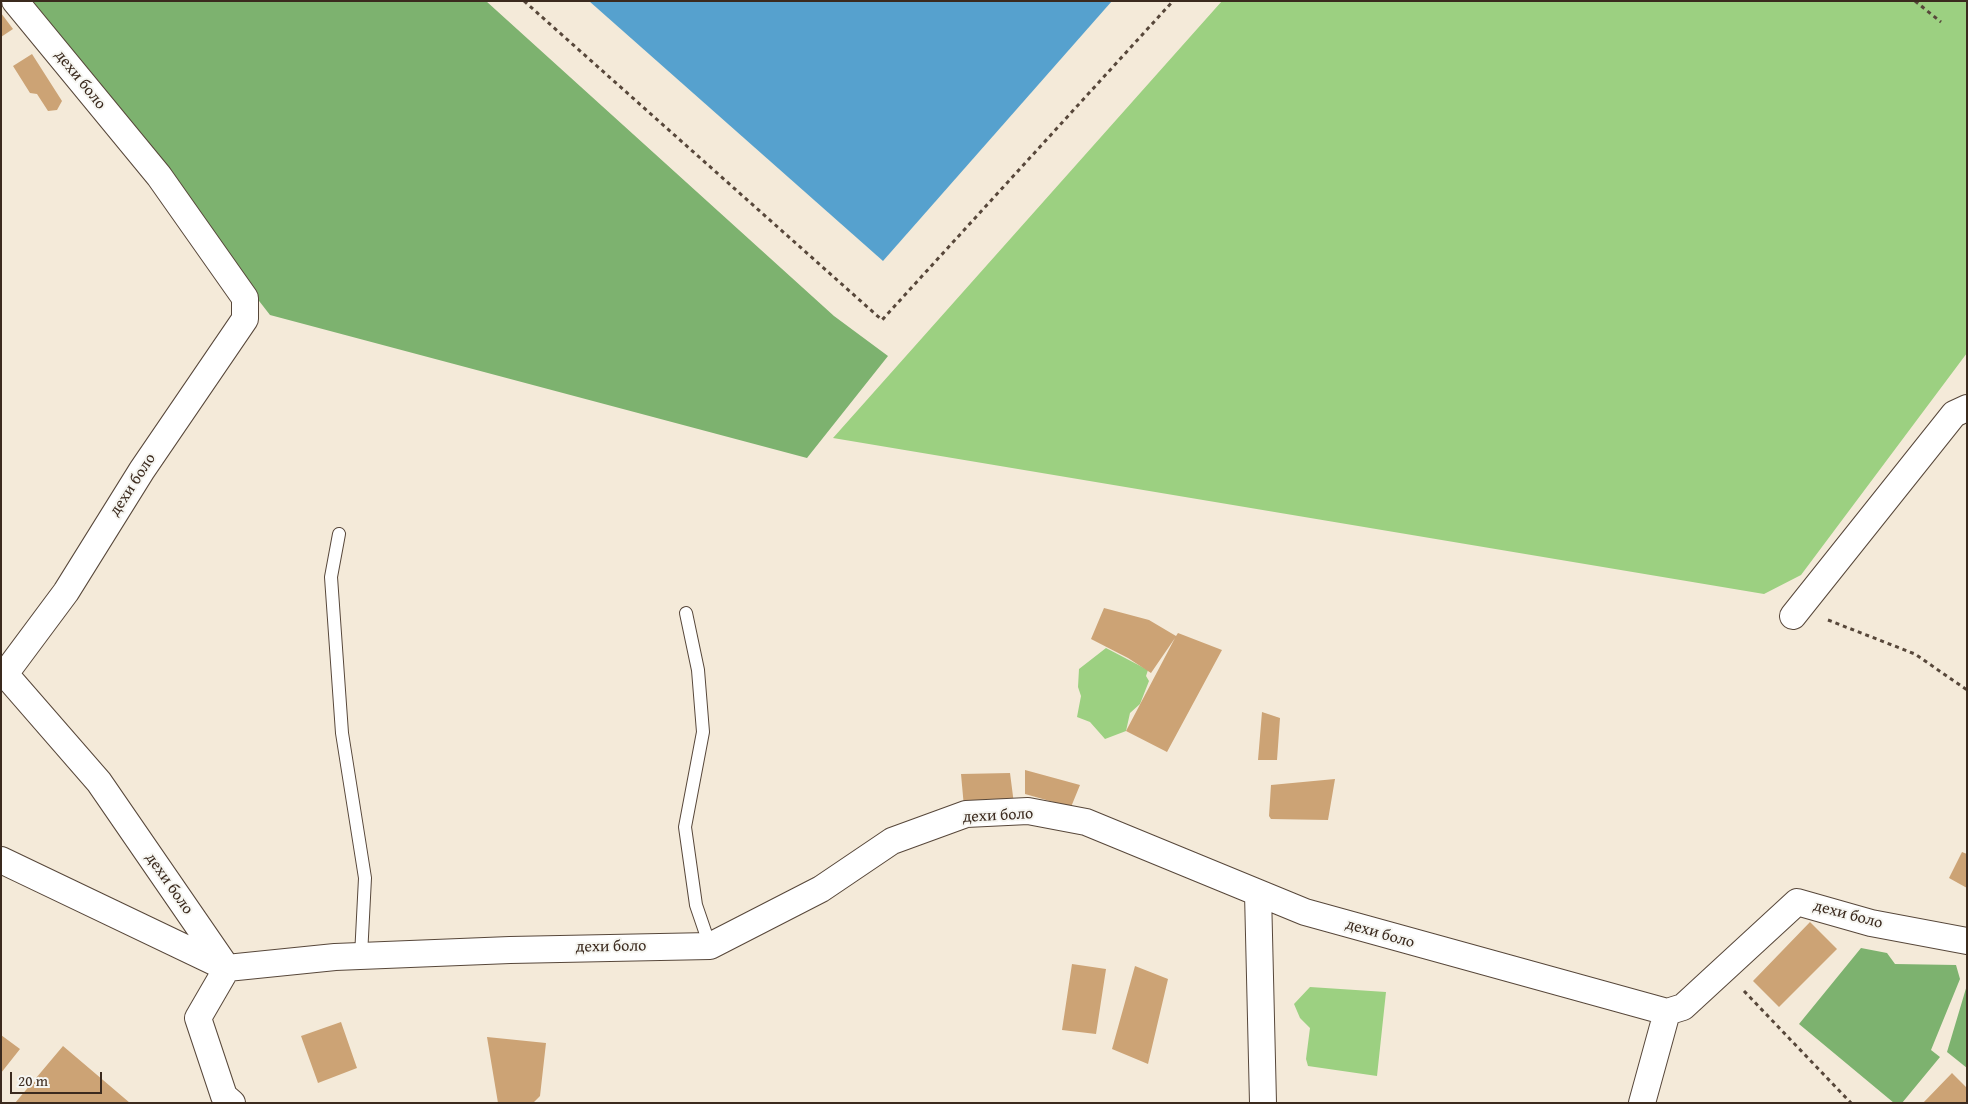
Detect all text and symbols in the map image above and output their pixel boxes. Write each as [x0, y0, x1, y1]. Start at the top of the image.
street label: дехи боло [50, 46, 110, 114]
street label: дехи боло [106, 450, 160, 520]
street label: дехи боло [962, 805, 1034, 827]
street label: дехи боло [141, 850, 197, 918]
street label: дехи боло [1811, 897, 1885, 933]
street label: дехи боло [1343, 915, 1417, 953]
street label: дехи боло [575, 937, 647, 957]
scale bar [12, 1062, 105, 1094]
text: 20 m [18, 1070, 48, 1091]

